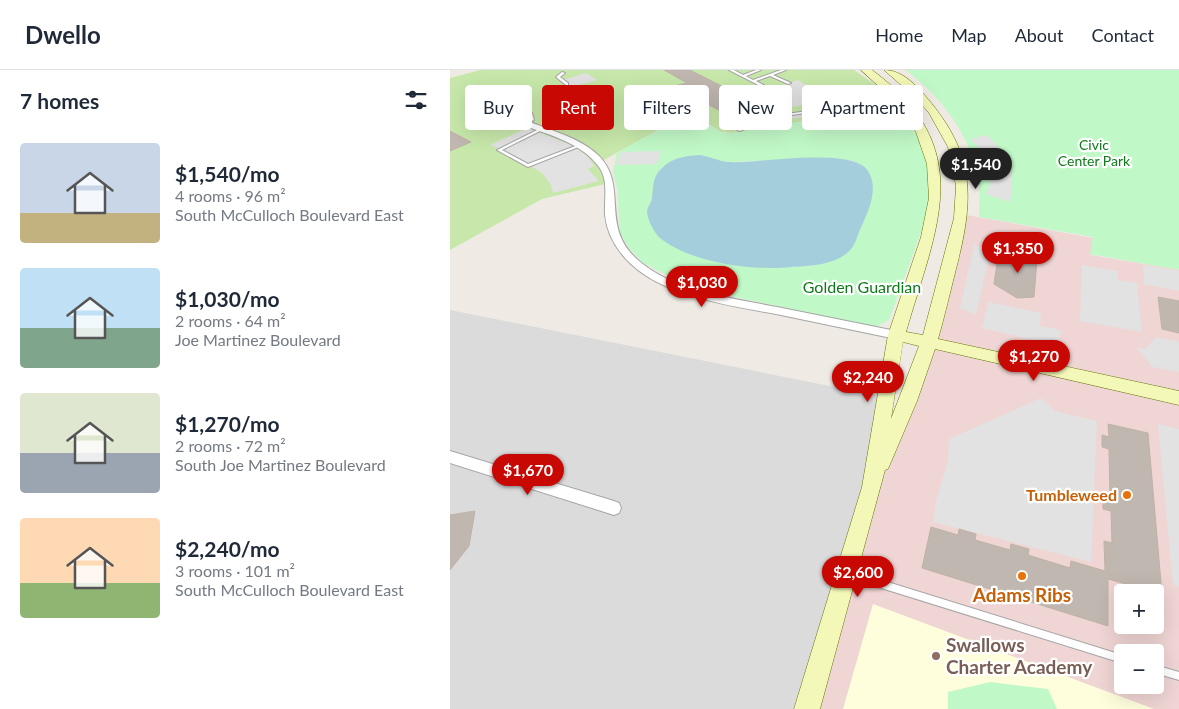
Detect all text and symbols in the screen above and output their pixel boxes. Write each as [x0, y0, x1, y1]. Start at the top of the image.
text: Dwello [25, 20, 101, 49]
text: Home [875, 24, 923, 46]
text: Map [951, 24, 987, 46]
text: About [1015, 24, 1064, 46]
text: Contact [1092, 24, 1154, 46]
chip: Buy [465, 85, 532, 130]
chip: Rent [542, 85, 614, 130]
chip: Filters [624, 85, 709, 130]
chip: New [719, 85, 792, 130]
chip: Apartment [802, 85, 923, 130]
icon: filters [402, 86, 430, 114]
text: 7 homes [20, 88, 99, 113]
park label: Civic Center Park [1058, 136, 1131, 169]
pin: $1,540 [935, 148, 1017, 190]
text: $1,540 [951, 154, 1001, 173]
text: $1,540/mo [175, 161, 280, 186]
icon: home [60, 163, 120, 223]
text: 4 rooms · 96 m² [175, 186, 286, 205]
text: South McCulloch Boulevard East [175, 205, 404, 224]
pin: $1,350 [977, 232, 1059, 274]
text: $1,350 [993, 238, 1043, 257]
pin: $1,030 [661, 266, 743, 308]
text: $1,030 [677, 272, 727, 291]
park label: Golden Guardian [803, 277, 921, 296]
text: $1,030/mo [175, 286, 280, 311]
icon: home [60, 288, 120, 348]
text: 2 rooms · 64 m² [175, 311, 286, 330]
text: Joe Martinez Boulevard [175, 330, 341, 349]
pin: $1,270 [993, 340, 1075, 382]
text: $1,270 [1009, 346, 1059, 365]
pin: $2,240 [827, 360, 909, 403]
text: $2,240 [843, 367, 893, 386]
text: $1,270/mo [175, 411, 280, 436]
icon: home [60, 413, 120, 473]
text: 2 rooms · 72 m² [175, 436, 286, 455]
pin: $1,670 [487, 454, 569, 496]
text: South Joe Martinez Boulevard [175, 455, 386, 474]
text: $1,670 [503, 460, 553, 479]
place label: Tumbleweed [1026, 485, 1117, 504]
marker: Tumbleweed [1121, 489, 1133, 501]
text: $2,240/mo [175, 536, 280, 561]
icon: home [60, 538, 120, 598]
pin: $2,600 [817, 556, 899, 598]
text: 3 rooms · 101 m² [175, 561, 295, 580]
text: $2,600 [833, 562, 883, 581]
marker: Adams Ribs [1016, 570, 1028, 582]
text: South McCulloch Boulevard East [175, 580, 404, 599]
place label: Adams Ribs [972, 583, 1071, 606]
map controls [1114, 584, 1164, 694]
button: + [1114, 584, 1164, 634]
place label: Swallows Charter Academy [946, 633, 1093, 678]
button: − [1114, 644, 1164, 694]
marker: Swallows Charter Academy [930, 650, 942, 662]

